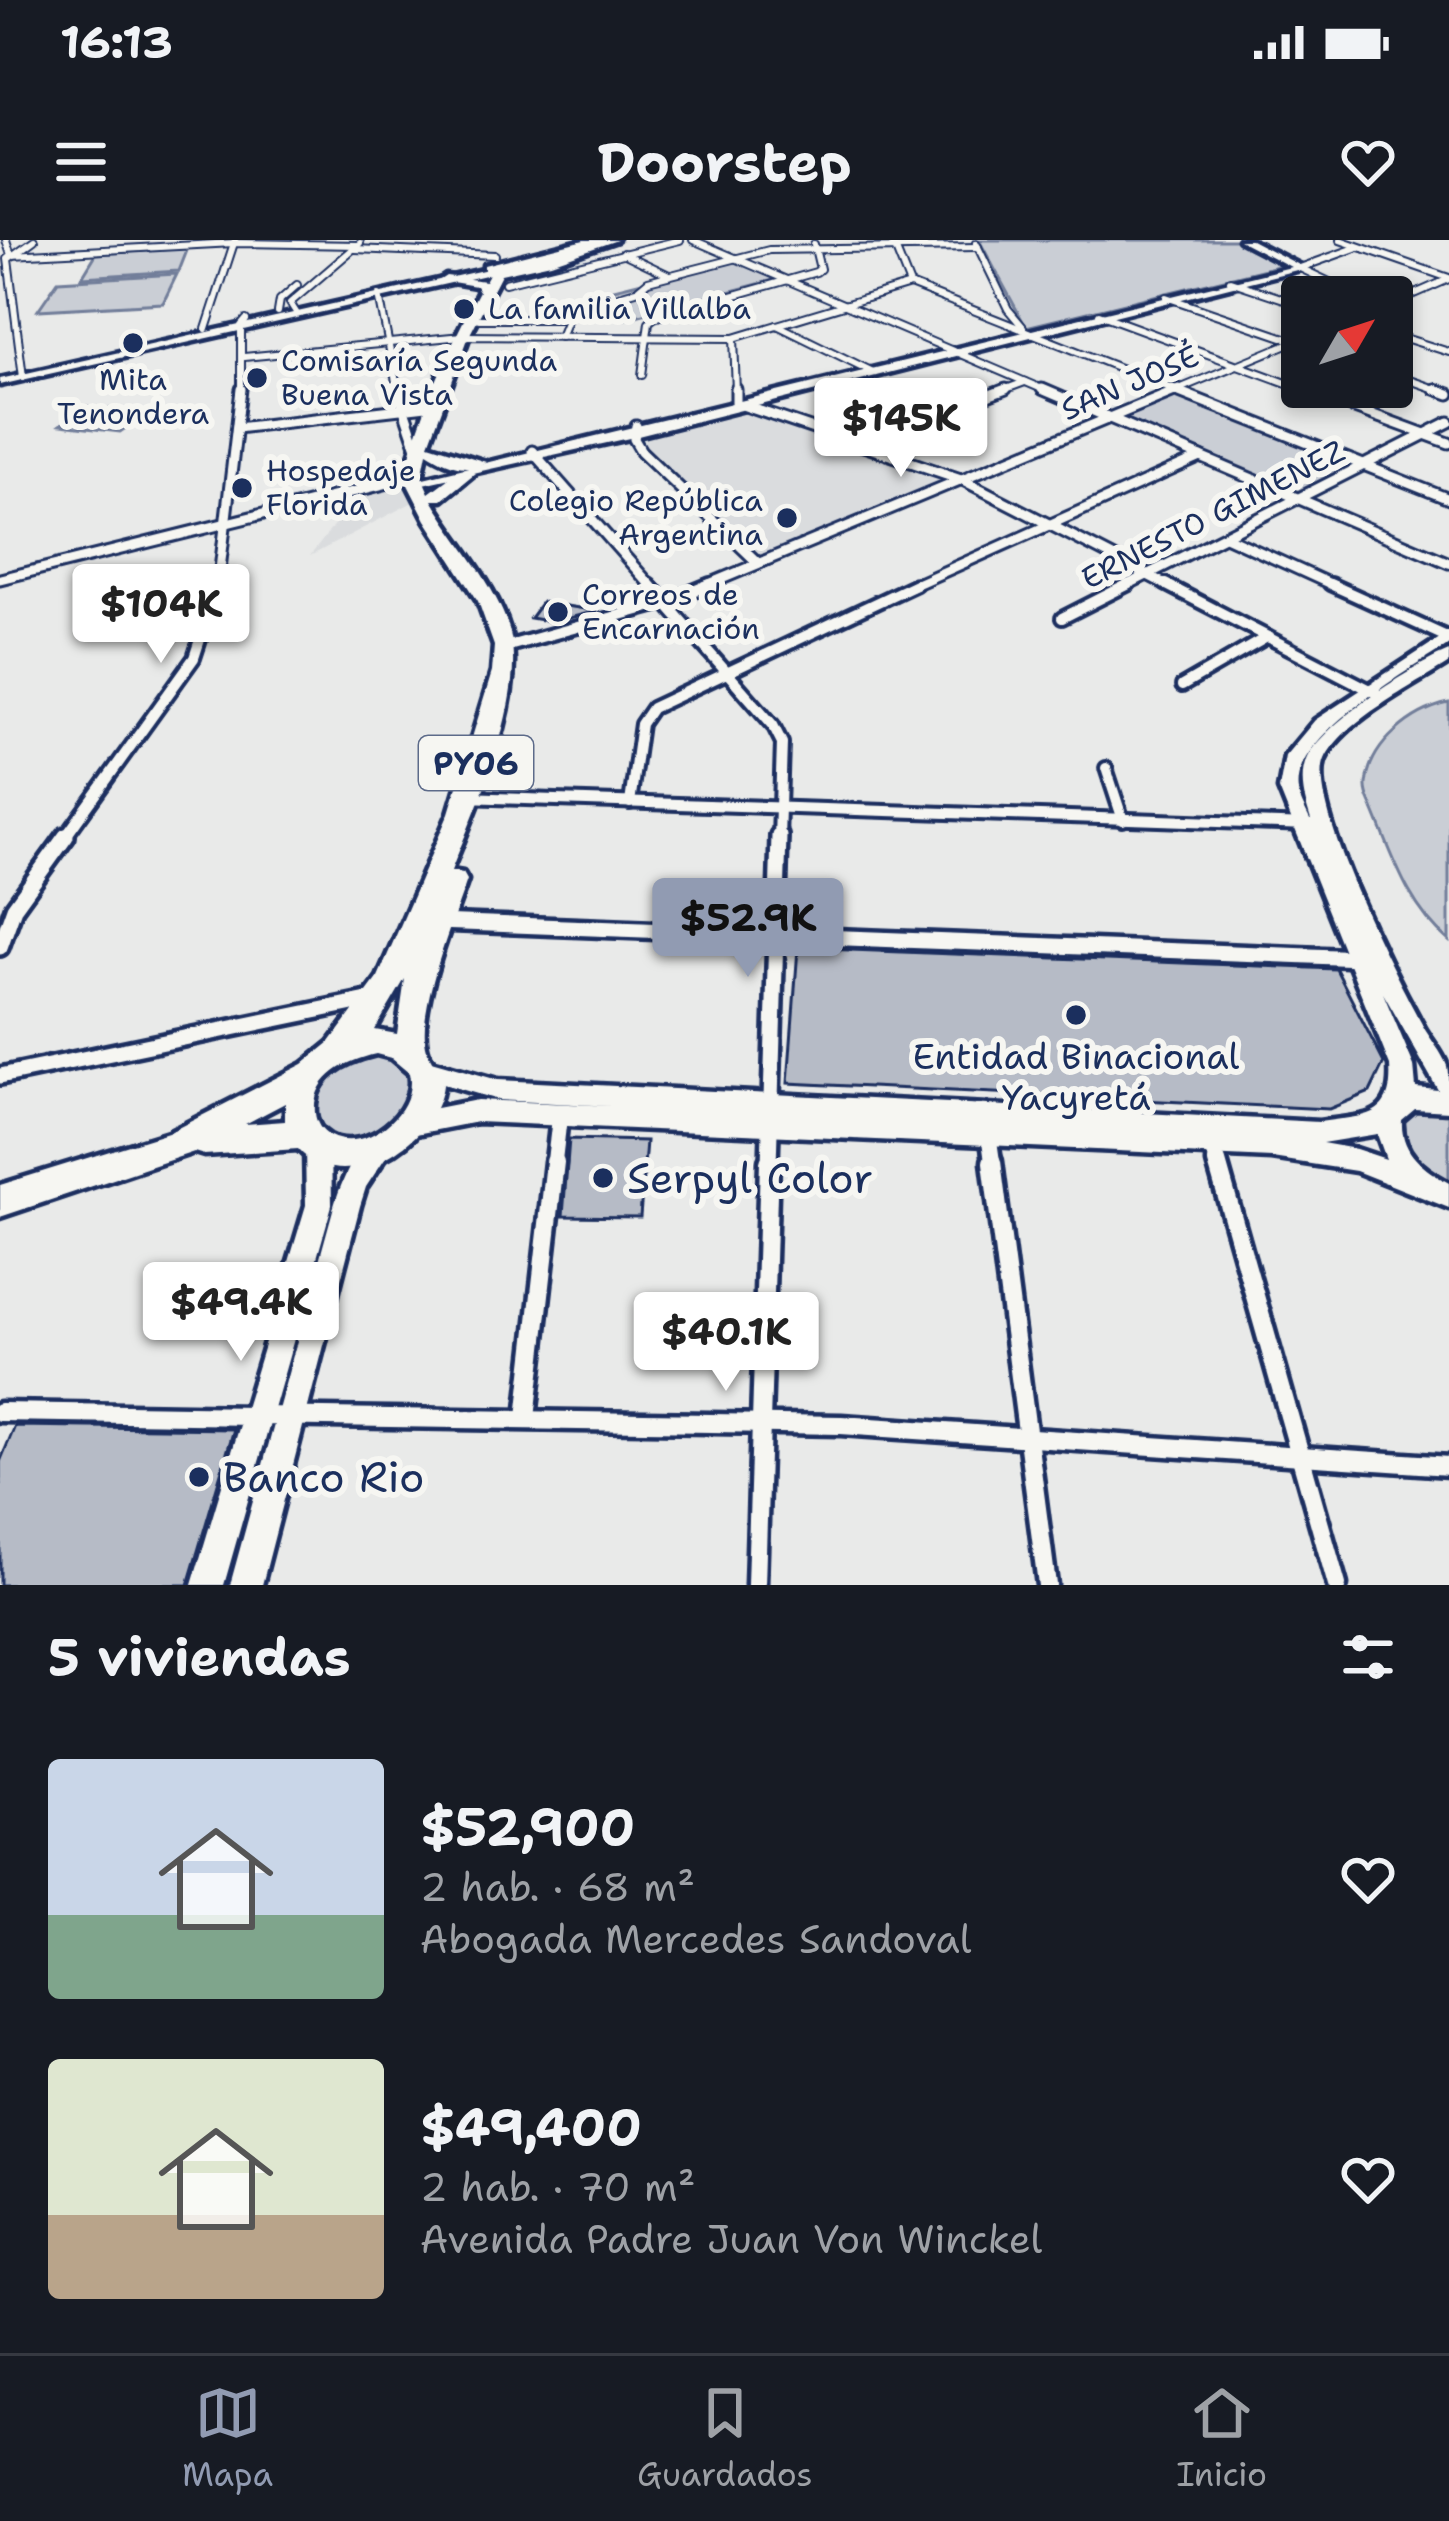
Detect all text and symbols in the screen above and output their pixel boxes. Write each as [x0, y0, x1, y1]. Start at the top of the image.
text: 16:13 [60, 12, 173, 72]
text: Doorstep [597, 126, 852, 198]
icon: menu [48, 129, 114, 195]
icon: heart [1335, 129, 1401, 195]
north arrow [1281, 276, 1413, 408]
map controls [1281, 276, 1413, 408]
place label: La familia Villalba [488, 288, 751, 329]
marker: La familia Villalba [451, 296, 477, 322]
marker: Mita Tenondera [120, 330, 146, 356]
street label: SAN JOSÉ [1055, 335, 1205, 430]
place label: Comisaría Segunda Buena Vista [281, 340, 558, 415]
place label: Mita Tenondera [57, 359, 209, 434]
marker: Comisaría Segunda Buena Vista [244, 365, 270, 391]
pin: $145K [817, 378, 985, 480]
text: $145K [841, 391, 961, 443]
street label: ERNESTO GIMENEZ [1074, 430, 1351, 599]
place label: Hospedaje Florida [266, 450, 416, 525]
marker: Hospedaje Florida [229, 475, 255, 501]
place label: Colegio República Argentina [509, 480, 763, 555]
marker: Colegio República Argentina [774, 505, 800, 531]
pin: $104K [77, 564, 245, 666]
place label: Correos de Encarnación [582, 574, 760, 649]
text: $104K [99, 577, 223, 629]
marker: Correos de Encarnación [545, 599, 571, 625]
road number: PY06 [419, 736, 533, 790]
pin: $52.9K [650, 878, 846, 980]
text: $52.9K [679, 891, 817, 943]
marker: Entidad Binacional Yacyretá [1063, 1002, 1089, 1028]
place label: Entidad Binacional Yacyretá [913, 1032, 1240, 1122]
place label: Serpyl Color [627, 1150, 873, 1206]
marker: Serpyl Color [590, 1165, 616, 1191]
pin: $49.4K [143, 1262, 339, 1364]
text: $49.4K [170, 1275, 312, 1327]
pin: $40.1K [628, 1292, 824, 1394]
text: $40.1K [661, 1305, 791, 1357]
place label: Banco Rio [223, 1449, 424, 1505]
marker: Banco Rio [186, 1464, 212, 1490]
text: 5 viviendas [48, 1623, 351, 1691]
icon: filters [1335, 1624, 1401, 1690]
text: $52,900 [420, 1793, 635, 1861]
icon: home [144, 1807, 288, 1951]
icon: heart [1335, 1846, 1401, 1912]
text: 2 hab. · 68 m² [420, 1861, 695, 1913]
text: Abogada Mercedes Sandoval [420, 1913, 972, 1965]
text: $49,400 [420, 2093, 642, 2161]
icon: home [144, 2107, 288, 2251]
icon: heart [1335, 2146, 1401, 2212]
text: 2 hab. · 70 m² [420, 2161, 695, 2213]
text: Avenida Padre Juan Von Winckel [420, 2213, 1042, 2265]
tab: Mapa [182, 2380, 273, 2497]
tab: Guardados [637, 2380, 813, 2497]
tab: Inicio [1176, 2380, 1267, 2497]

